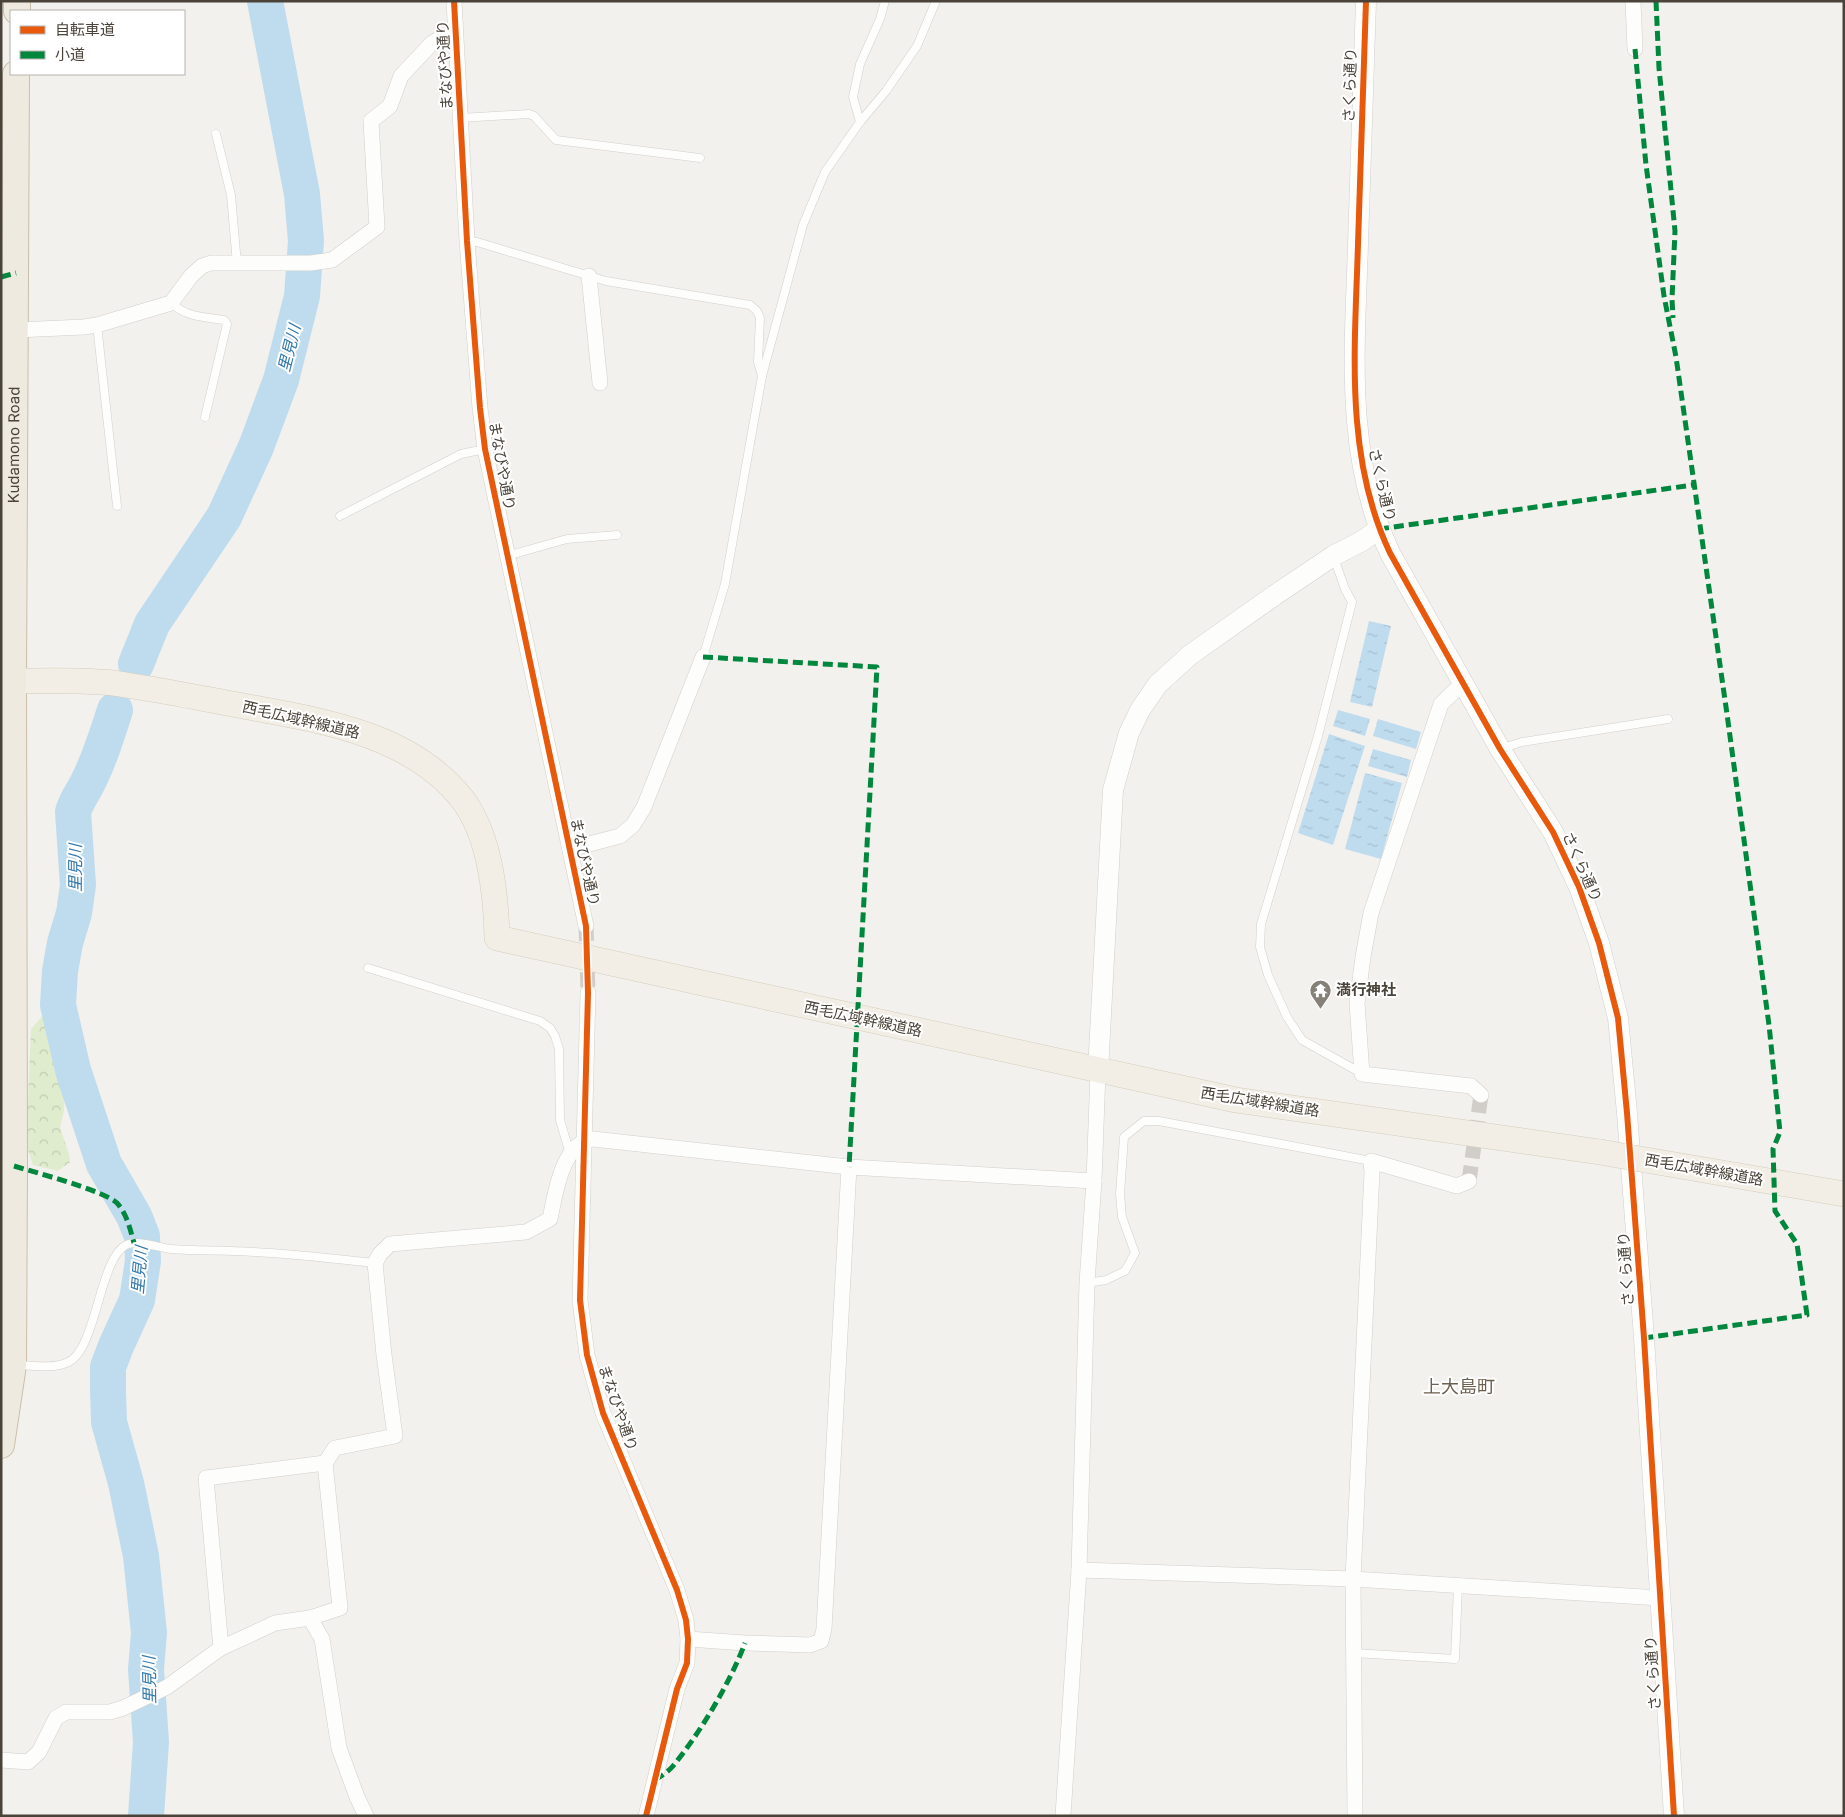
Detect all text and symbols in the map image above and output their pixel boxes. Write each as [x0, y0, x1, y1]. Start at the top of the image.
legend [10, 10, 185, 75]
text: 自転車道 [55, 20, 115, 39]
street label: まなびや通り [433, 20, 456, 110]
text: 小道 [55, 45, 85, 64]
street label: さくら通り [1339, 47, 1360, 123]
water label: 里見川 [273, 320, 305, 374]
street label: Kudamono Road [4, 387, 23, 503]
street label: まなびや通り [485, 420, 520, 512]
street label: さくら通り [1365, 446, 1400, 524]
street label: 西毛広域幹線道路 [241, 697, 362, 742]
street label: まなびや通り [567, 816, 604, 908]
street label: さくら通り [1559, 829, 1606, 905]
water label: 里見川 [65, 842, 85, 892]
temple icon: 満行神社 [1308, 978, 1332, 1009]
place label: 満行神社 [1336, 980, 1396, 999]
street label: 西毛広域幹線道路 [802, 997, 924, 1040]
street label: 西毛広域幹線道路 [1199, 1083, 1321, 1120]
street label: 西毛広域幹線道路 [1643, 1150, 1765, 1189]
street label: さくら通り [1613, 1231, 1638, 1307]
water label: 里見川 [127, 1243, 151, 1295]
street label: まなびや通り [595, 1362, 642, 1453]
district label: 上大島町 [1423, 1376, 1495, 1397]
street label: さくら通り [1640, 1635, 1665, 1711]
water label: 里見川 [139, 1654, 159, 1704]

